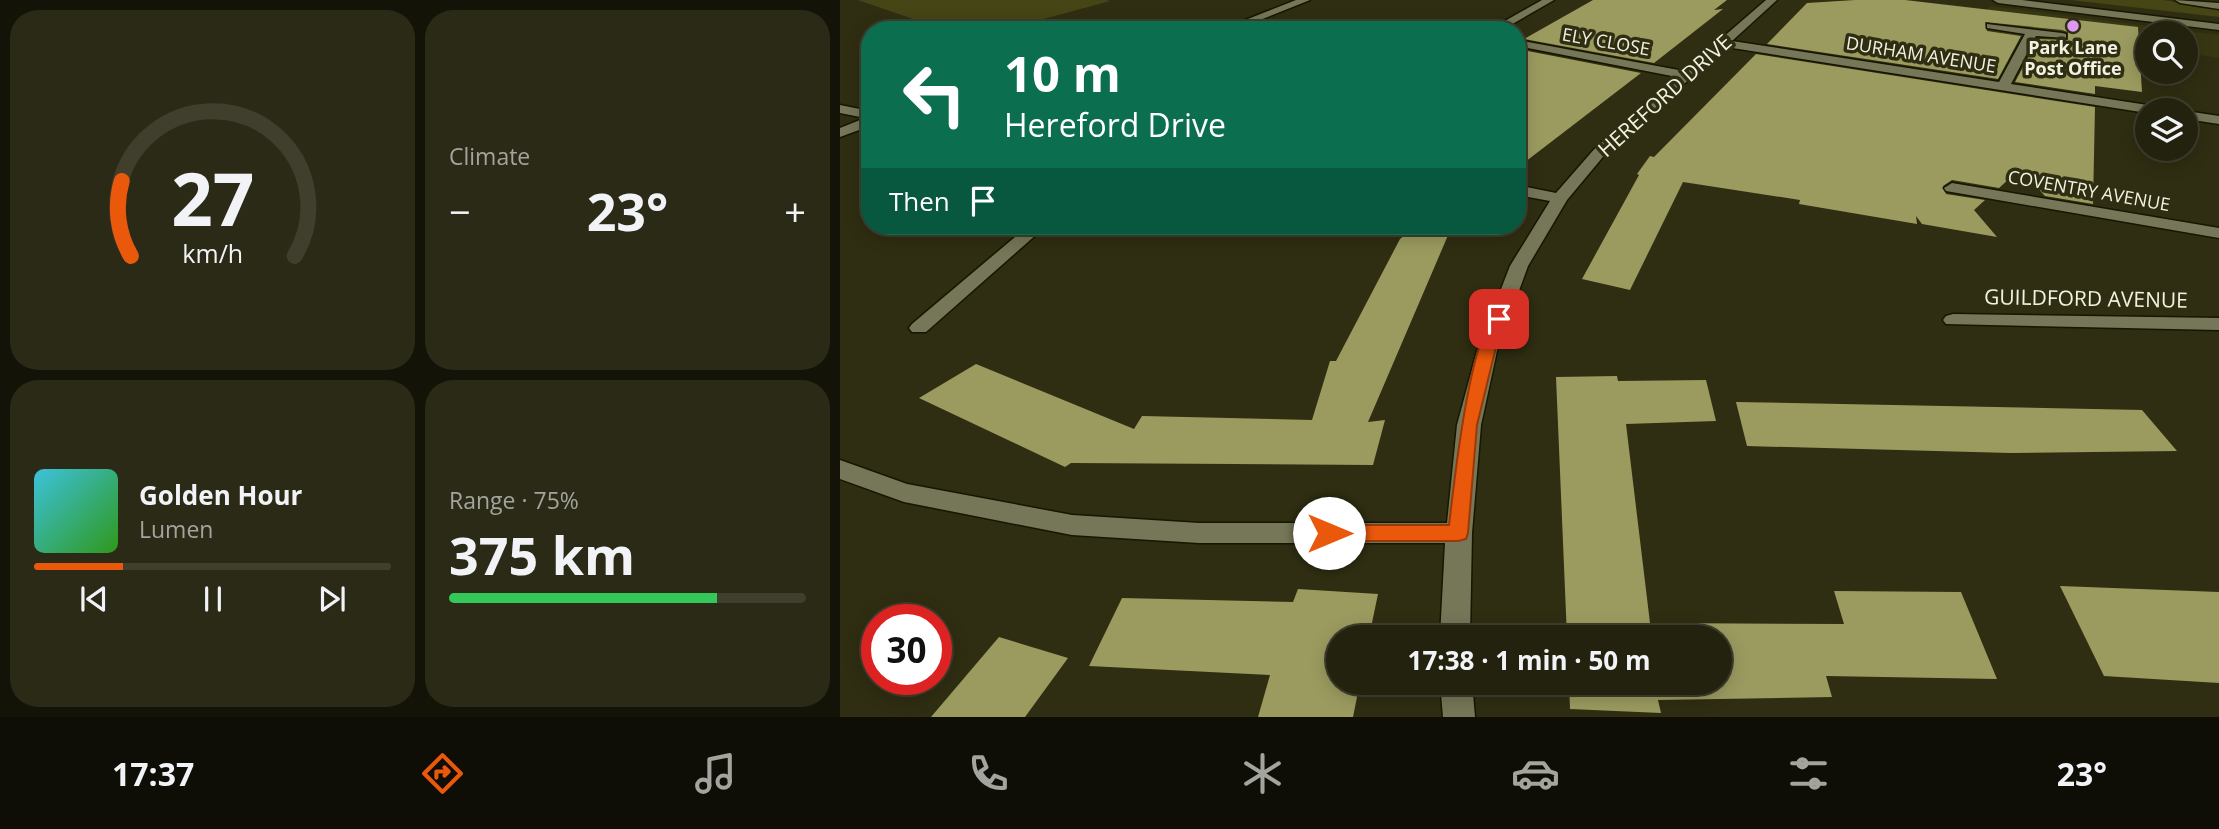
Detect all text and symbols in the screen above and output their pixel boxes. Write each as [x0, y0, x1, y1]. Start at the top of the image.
marker: Park Lane Post Office [2065, 18, 2081, 34]
street label: ELY CLOSE [1560, 21, 1652, 61]
map controls [2135, 21, 2198, 161]
button: search [2135, 21, 2198, 84]
street label: HEREFORD DRIVE [1591, 28, 1737, 163]
street label: DURHAM AVENUE [1844, 30, 1998, 78]
place label: Park Lane Post Office [2024, 35, 2122, 80]
text: 10 m [1004, 40, 1121, 106]
icon: left [889, 49, 980, 140]
button: layers [2135, 98, 2198, 161]
text: Hereford Drive [1004, 103, 1226, 146]
text: Climate [449, 140, 530, 172]
text: 27 [171, 148, 254, 247]
street label: COVENTRY AVENUE [2006, 164, 2172, 216]
text: 23° [587, 175, 668, 246]
icon: arrive [964, 182, 1002, 220]
text: Then [889, 183, 950, 219]
text: − [449, 185, 471, 237]
text: + [784, 185, 806, 237]
text: km/h [182, 236, 243, 270]
street label: GUILDFORD AVENUE [1984, 282, 2188, 314]
pin [1469, 289, 1529, 349]
icon: arrive [1480, 300, 1518, 338]
text: Golden Hour [139, 477, 302, 513]
text: Range · 75% [449, 484, 579, 516]
position arrow [1292, 496, 1366, 570]
text: Lumen [139, 513, 213, 545]
text: 375 km [449, 519, 635, 590]
icon: previous [75, 580, 113, 618]
icon: pause [194, 580, 232, 618]
icon: next [313, 580, 351, 618]
speed limit sign: 30 [861, 604, 952, 695]
text: 17:38 · 1 min · 50 m [1408, 642, 1650, 678]
icon: directions [418, 749, 467, 798]
icon: music [691, 749, 740, 798]
icon: phone [964, 749, 1013, 798]
icon: climate [1238, 749, 1287, 798]
icon: car [1511, 749, 1560, 798]
icon: filters [1784, 749, 1833, 798]
text: 17:37 [112, 752, 194, 795]
text: 23° [2057, 752, 2107, 795]

